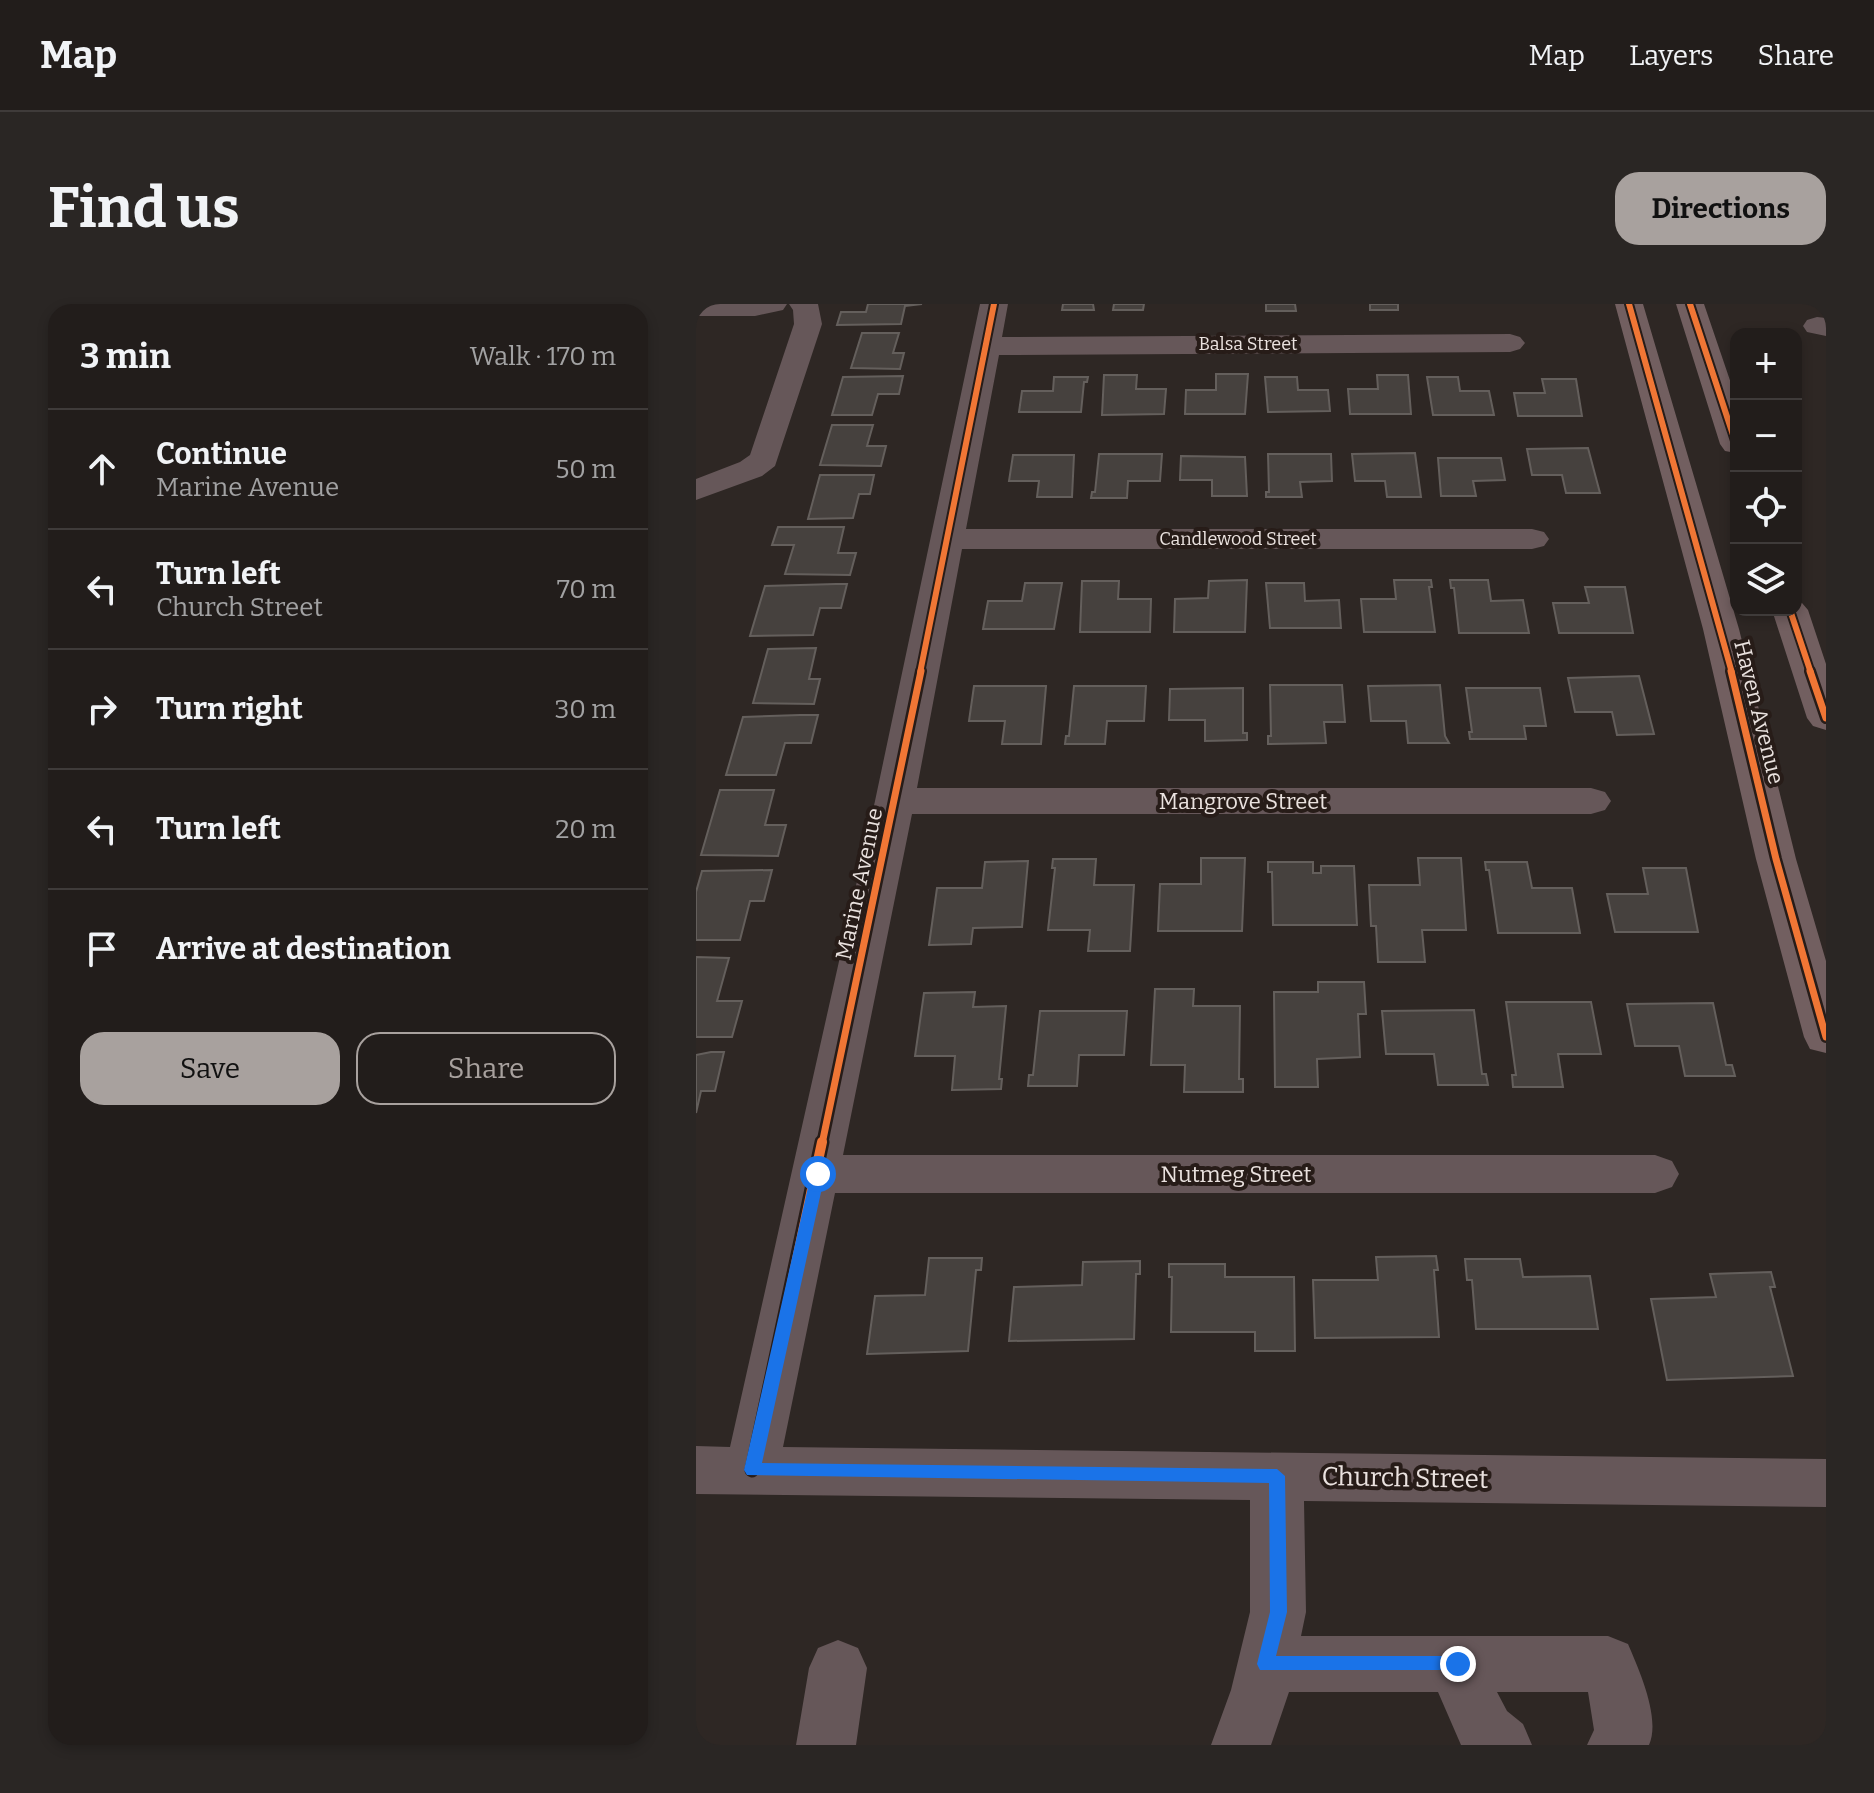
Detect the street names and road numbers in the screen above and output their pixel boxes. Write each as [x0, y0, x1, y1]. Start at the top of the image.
street label: Balsa Street [1198, 333, 1298, 355]
street label: Candlewood Street [1159, 528, 1317, 550]
street label: Haven Avenue [1728, 637, 1790, 787]
street label: Mangrove Street [1159, 788, 1327, 815]
street label: Marine Avenue [830, 805, 888, 963]
street label: Nutmeg Street [1161, 1161, 1311, 1188]
street label: Church Street [1321, 1461, 1489, 1495]

